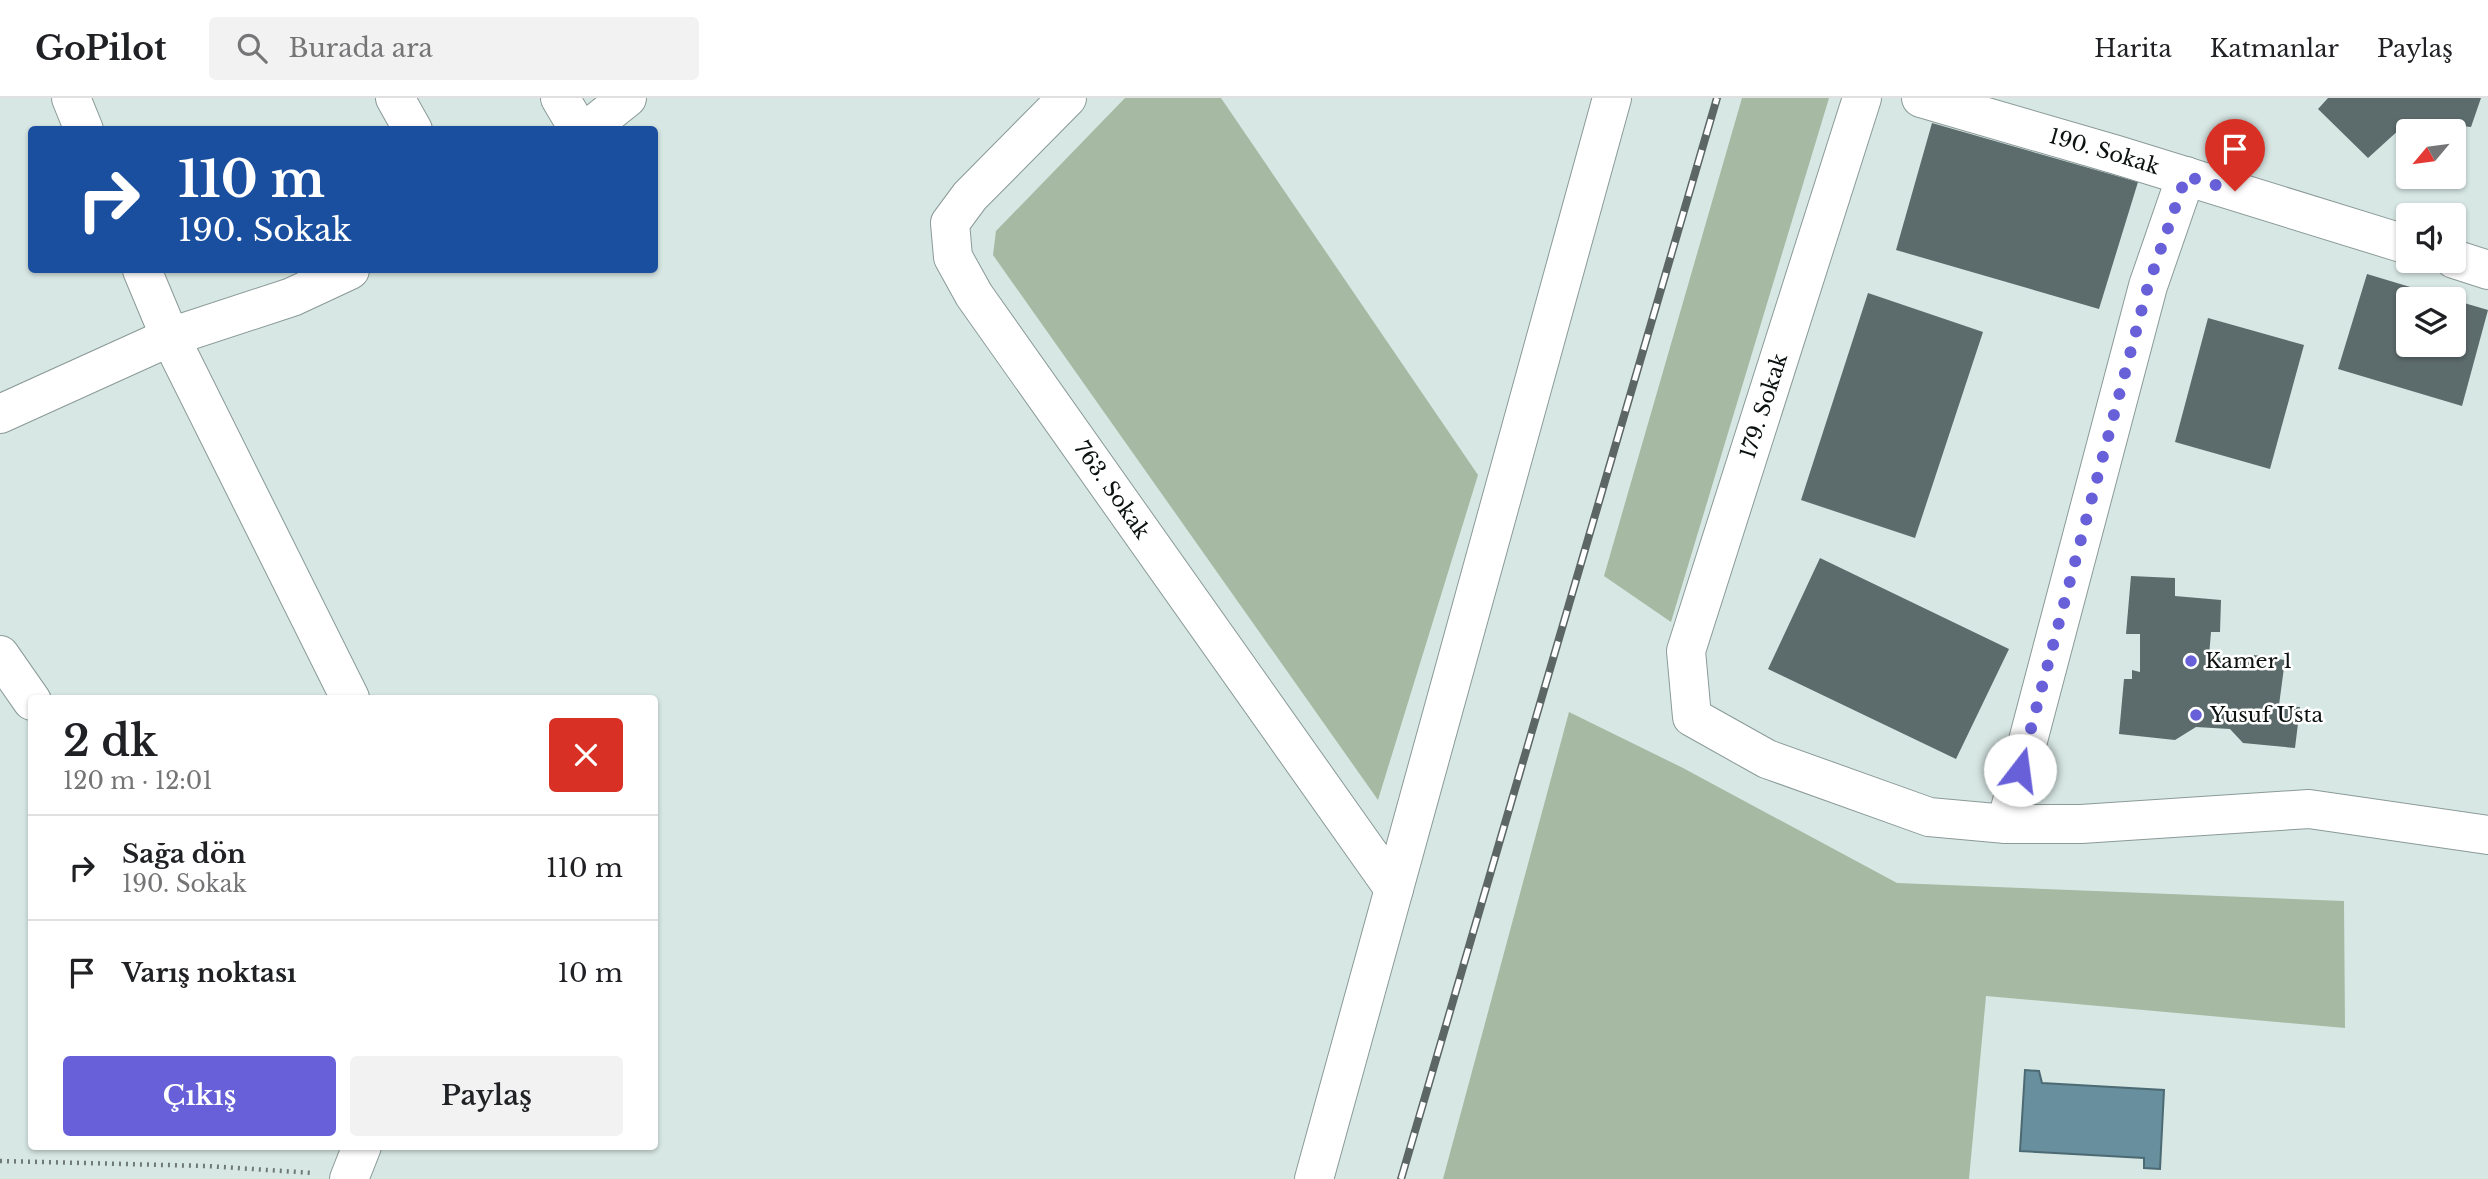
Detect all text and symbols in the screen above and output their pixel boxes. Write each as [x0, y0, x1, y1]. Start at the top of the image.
search box [209, 17, 699, 80]
text: GoPilot [35, 28, 167, 69]
icon: search [233, 29, 271, 67]
text: Burada ara [289, 32, 433, 64]
text: Harita [2094, 34, 2172, 63]
text: Katmanlar [2210, 34, 2339, 63]
text: Paylaş [2377, 34, 2453, 63]
pin [2205, 119, 2265, 191]
north arrow [2396, 119, 2466, 189]
map controls [2396, 119, 2466, 357]
street label: 190. Sokak [2046, 123, 2163, 180]
icon: arrive [2216, 130, 2254, 168]
text: 110 m [178, 149, 325, 210]
icon: right [63, 154, 154, 245]
button: sound [2396, 203, 2466, 273]
text: 190. Sokak [178, 210, 351, 250]
button: layers [2396, 287, 2466, 357]
street label: 179. Sokak [1735, 350, 1793, 462]
street label: 763. Sokak [1069, 436, 1155, 544]
place label: Kamer 1 [2205, 648, 2292, 674]
marker: Kamer 1 [2183, 653, 2199, 669]
place label: Yusuf Usta [2209, 702, 2323, 728]
marker: Yusuf Usta [2188, 707, 2204, 723]
text: 2 dk [63, 715, 158, 767]
button: close [549, 718, 623, 792]
position arrow [1983, 733, 2057, 807]
text: 120 m · 12:01 [63, 767, 213, 795]
text: Sağa dön [122, 838, 246, 870]
icon: right [63, 849, 101, 887]
text: 110 m [546, 852, 623, 884]
text: 190. Sokak [122, 870, 247, 898]
icon: arrive [63, 954, 101, 992]
text: Varış noktası [122, 957, 297, 989]
text: 10 m [557, 957, 623, 989]
button: Çıkış [63, 1056, 336, 1136]
button: Paylaş [350, 1056, 623, 1136]

